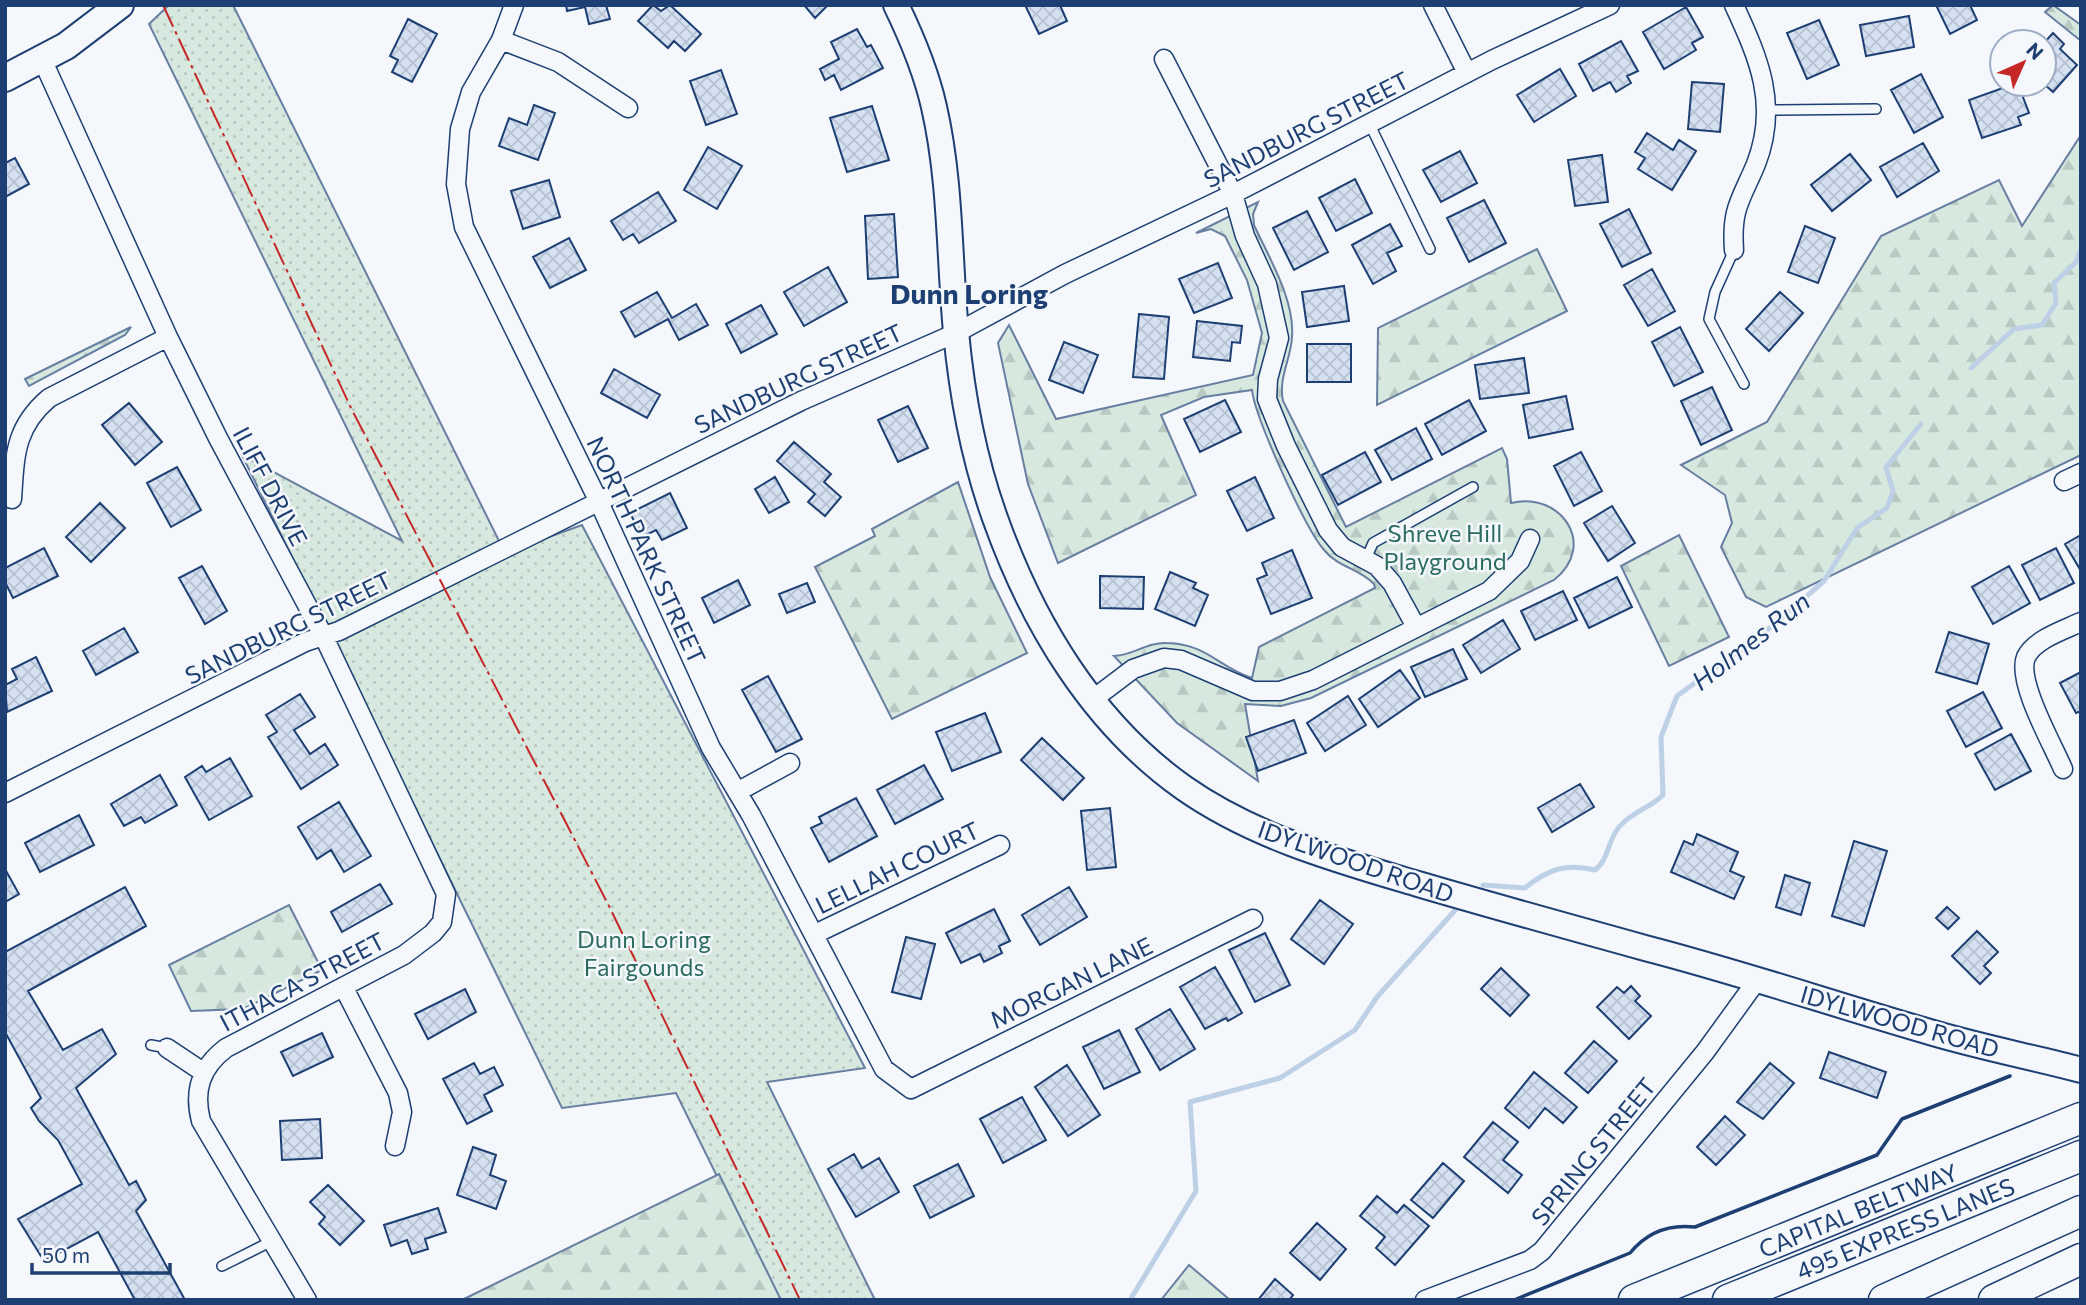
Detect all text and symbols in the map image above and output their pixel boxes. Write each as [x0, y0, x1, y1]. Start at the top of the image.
north arrow [1988, 28, 2058, 98]
text: N [2022, 37, 2049, 64]
street label: SANDBURG STREET [1199, 65, 1413, 193]
district label: Dunn Loring [890, 276, 1048, 310]
street label: SANDBURG STREET [689, 317, 907, 439]
street label: ILIFF DRIVE [228, 422, 314, 550]
street label: NORTH PARK STREET [582, 432, 712, 668]
park label: Shreve Hill Playground [1383, 518, 1507, 575]
street label: SANDBURG STREET [180, 564, 396, 690]
water label: Holmes Run [1685, 584, 1815, 696]
street label: IDYLWOOD ROAD [1254, 814, 1458, 908]
street label: LELLAH COURT [810, 815, 984, 919]
park label: Dunn Loring Fairgounds [577, 924, 711, 981]
street label: ITHACA STREET [215, 925, 389, 1037]
street label: MORGAN LANE [985, 930, 1157, 1034]
street label: IDYLWOOD ROAD [1797, 979, 2003, 1063]
street label: SPRING STREET [1525, 1071, 1661, 1231]
street label: CAPITAL BELTWAY [1754, 1157, 1962, 1263]
street label: 495 EXPRESS LANES [1792, 1171, 2018, 1285]
scale bar [32, 1232, 170, 1276]
text: 50 m [42, 1242, 90, 1267]

